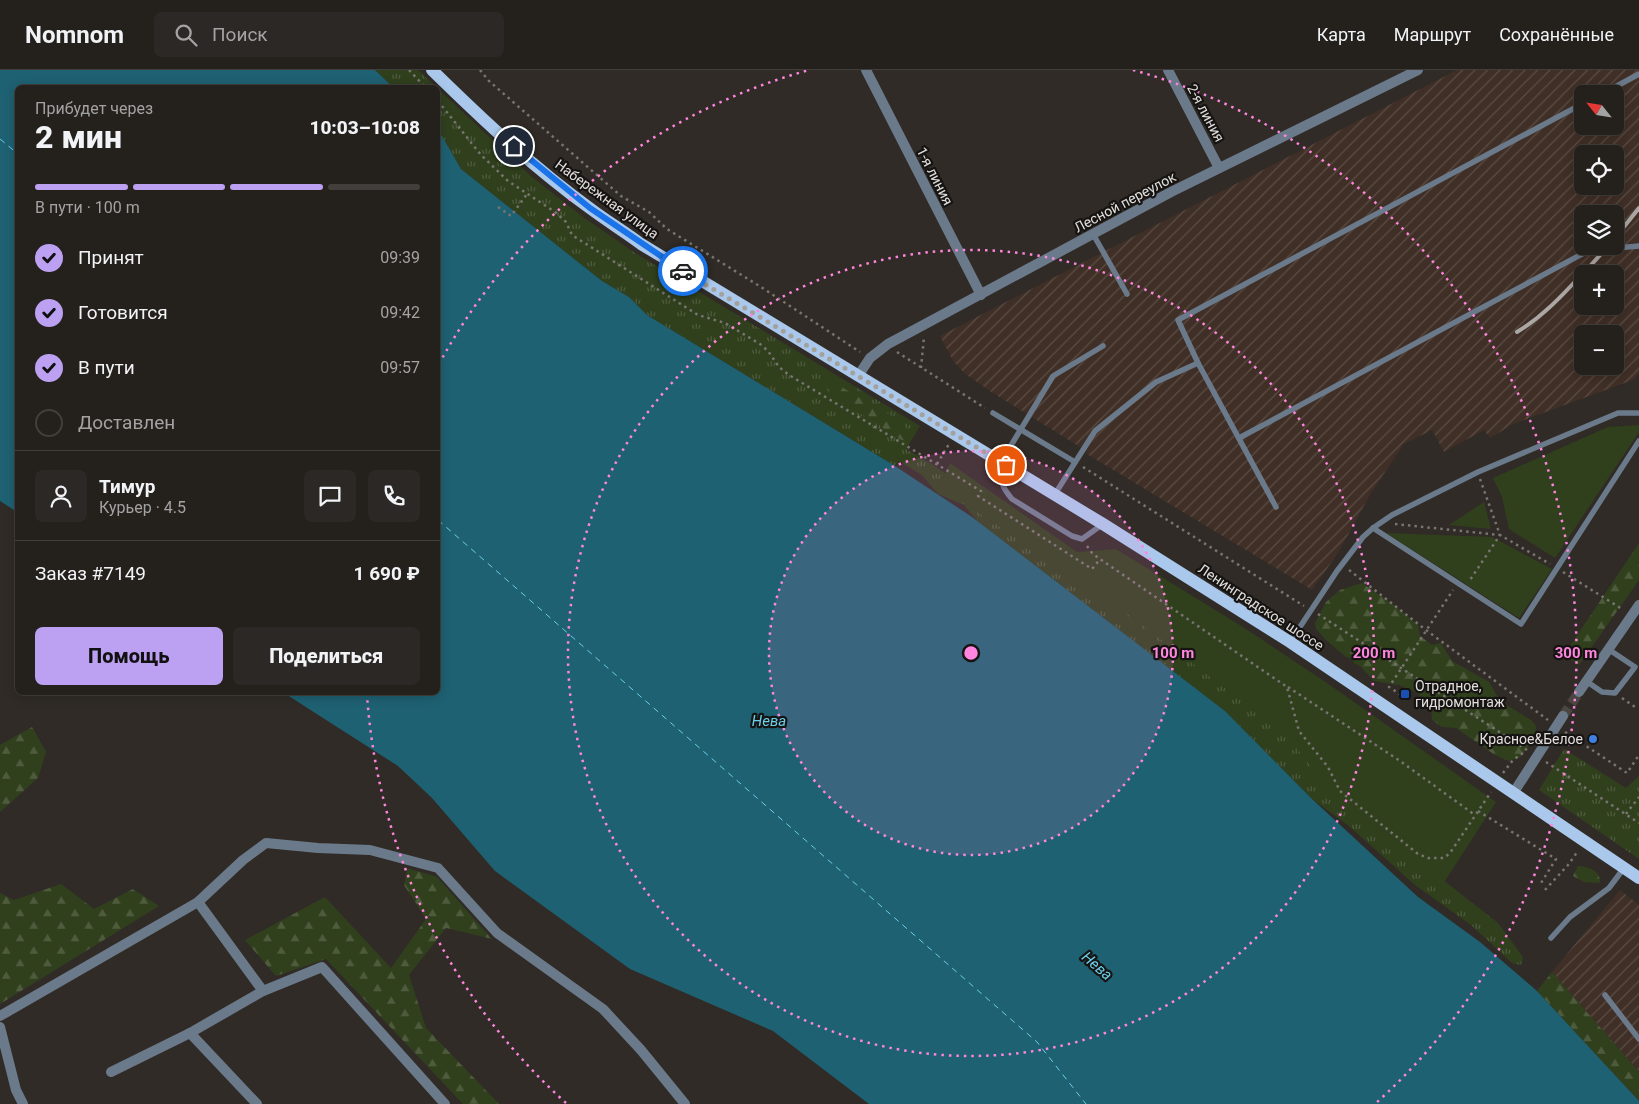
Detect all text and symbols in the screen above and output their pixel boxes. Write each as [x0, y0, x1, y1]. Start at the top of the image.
search box [154, 12, 504, 57]
text: Nomnom [25, 21, 124, 49]
icon: search [172, 21, 200, 49]
text: Поиск [212, 23, 268, 46]
text: Карта [1317, 24, 1366, 45]
text: Маршрут [1394, 24, 1471, 45]
text: Сохранённые [1499, 24, 1614, 45]
street label: 2-я линия [1184, 81, 1228, 145]
north arrow [1574, 85, 1624, 135]
map controls [1574, 85, 1624, 375]
text: Прибудет через [35, 99, 153, 118]
text: 10:03–10:08 [309, 116, 420, 139]
text: 2 мин [35, 118, 122, 156]
pin [493, 125, 535, 167]
icon: home [500, 132, 528, 160]
street label: 1-я линия [914, 144, 956, 208]
button: locate [1574, 145, 1624, 195]
street label: Набережная улица [552, 156, 662, 242]
street label: Лесной переулок [1071, 168, 1179, 236]
text: В пути · 100 m [35, 198, 140, 217]
button: layers [1574, 205, 1624, 255]
icon: check [35, 244, 63, 272]
text: Принят [78, 246, 144, 269]
courier [658, 246, 708, 296]
text: 09:39 [380, 248, 420, 267]
icon: car [669, 257, 697, 285]
button: + [1574, 265, 1624, 315]
icon: check [35, 299, 63, 327]
text: Готовится [78, 301, 168, 324]
text: 09:42 [380, 303, 420, 322]
button: − [1574, 325, 1624, 375]
icon: check [35, 354, 63, 382]
text: В пути [78, 356, 135, 379]
text: 09:57 [380, 358, 420, 377]
text: Доставлен [78, 411, 175, 434]
pin [985, 444, 1027, 486]
icon: bag [992, 451, 1020, 479]
button: person [35, 470, 87, 522]
button: chat [304, 470, 356, 522]
button: phone [368, 470, 420, 522]
text: Тимур [99, 475, 155, 498]
text: Курьер · 4.5 [99, 498, 186, 517]
street label: Ленинградское шоссе [1195, 560, 1327, 654]
text: Заказ #7149 [35, 562, 146, 585]
text: 1 690 ₽ [354, 562, 420, 585]
button: Помощь [35, 627, 223, 685]
button: Поделиться [233, 627, 420, 685]
centre of rings [962, 644, 980, 662]
text: 100 m [1152, 644, 1194, 662]
text: 200 m [1353, 644, 1395, 662]
text: 300 m [1555, 644, 1597, 662]
place label: Отрадное, гидромонтаж [1415, 678, 1505, 710]
marker: Отрадное, гидромонтаж [1399, 688, 1411, 700]
water label: Нева [752, 712, 786, 730]
place label: Красное&Белое [1479, 731, 1583, 747]
marker: Красное&Белое [1587, 733, 1599, 745]
water label: Нева [1078, 948, 1116, 984]

